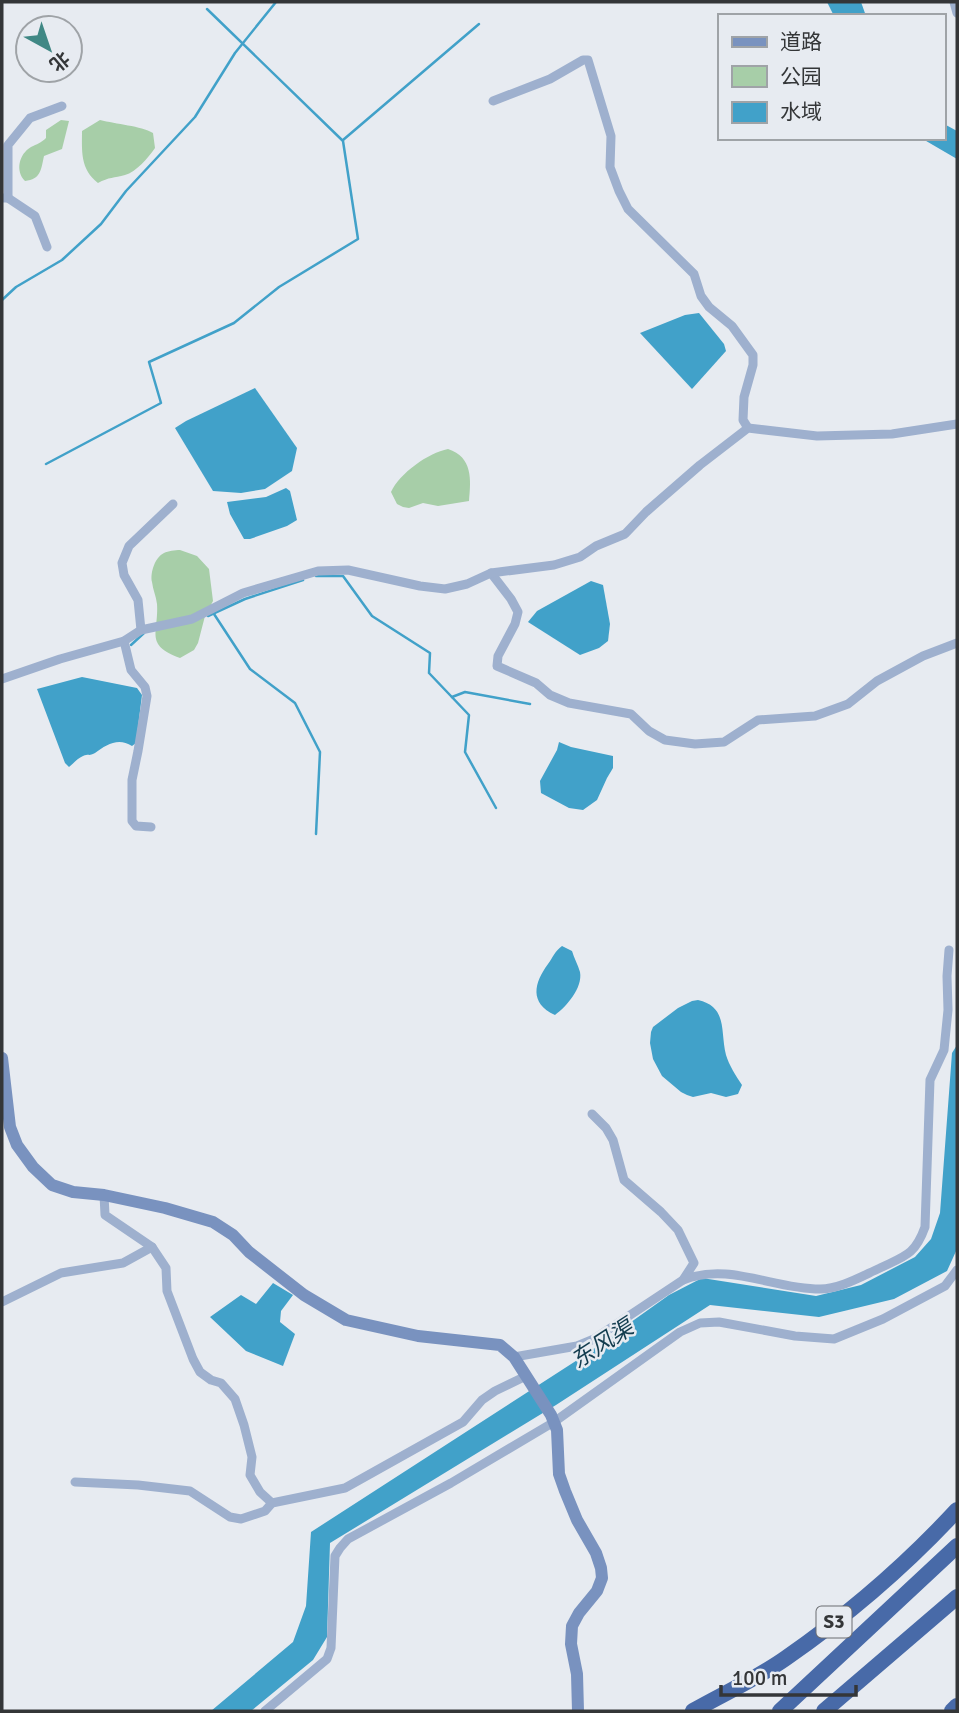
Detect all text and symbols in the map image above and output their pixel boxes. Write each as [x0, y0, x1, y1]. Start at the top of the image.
north arrow [14, 14, 84, 84]
legend [718, 14, 945, 140]
text: 道路 [780, 29, 822, 55]
text: 北 [44, 46, 74, 77]
text: 公园 [780, 64, 822, 90]
text: 水域 [780, 99, 822, 125]
water label: 东风渠 [565, 1311, 641, 1375]
road number: S3 [816, 1606, 852, 1638]
scale bar [721, 1654, 856, 1698]
text: 100 m [732, 1665, 787, 1691]

